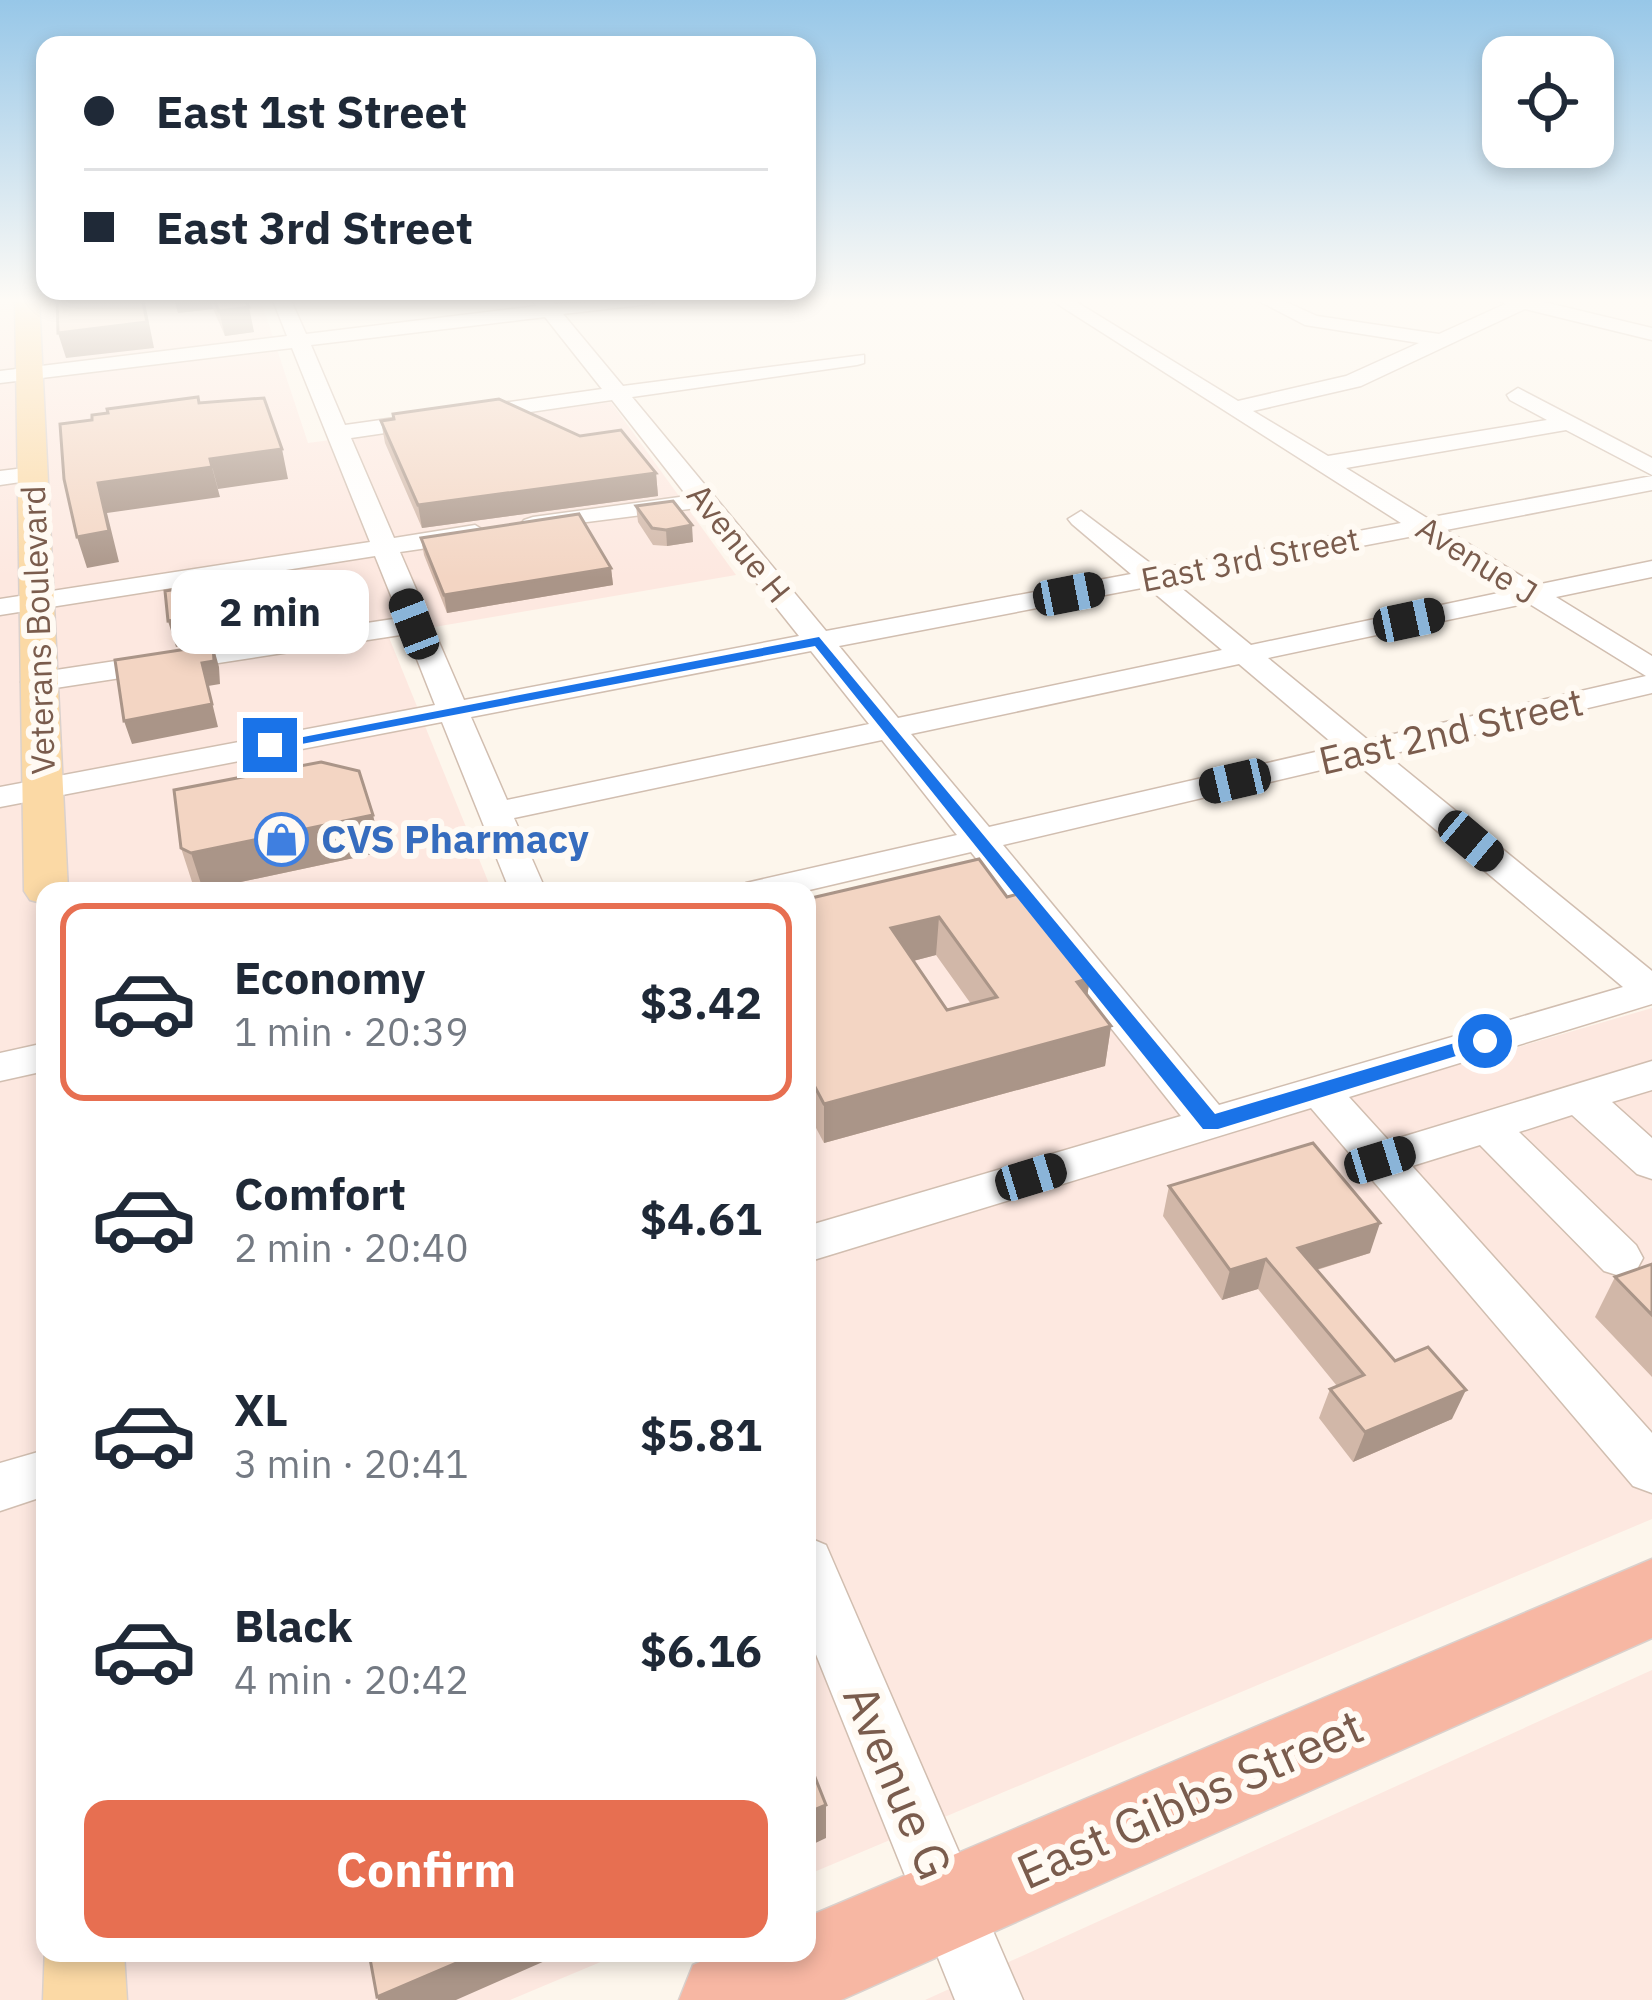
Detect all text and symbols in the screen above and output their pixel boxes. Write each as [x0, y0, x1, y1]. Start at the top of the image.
map controls [1482, 36, 1614, 168]
button: locate [1482, 36, 1614, 168]
text: East 1st Street [156, 82, 467, 140]
text: East 3rd Street [156, 198, 473, 256]
street label: Avenue H [678, 474, 801, 611]
street label: Veterans Boulevard [11, 485, 64, 775]
street label: Avenue J [1409, 506, 1546, 614]
street label: East 3rd Street [1137, 516, 1363, 601]
car [1030, 569, 1108, 619]
callout: 2 min [171, 571, 369, 655]
car [384, 584, 444, 664]
text: 2 min [219, 586, 321, 637]
car [1370, 595, 1448, 645]
street label: East 2nd Street [1314, 675, 1588, 786]
route end [243, 718, 297, 772]
car [1196, 755, 1274, 807]
car [1432, 804, 1510, 878]
shop icon: CVS Pharmacy [254, 811, 310, 867]
place label: CVS Pharmacy [321, 813, 589, 864]
icon: car [90, 948, 198, 1056]
text: Economy [234, 948, 425, 1006]
text: $3.42 [640, 973, 762, 1031]
text: 1 min · 20:39 [234, 1006, 469, 1057]
route start [1458, 1014, 1512, 1068]
car [1340, 1132, 1420, 1188]
car [991, 1149, 1071, 1205]
icon: car [90, 1164, 198, 1272]
text: Comfort [234, 1164, 406, 1222]
text: $4.61 [640, 1189, 762, 1247]
text: 2 min · 20:40 [234, 1222, 469, 1273]
icon: car [90, 1380, 198, 1488]
text: XL [234, 1380, 288, 1438]
text: $5.81 [640, 1405, 762, 1463]
text: 3 min · 20:41 [234, 1438, 469, 1489]
icon: car [90, 1596, 198, 1704]
text: Black [234, 1596, 353, 1654]
text: $6.16 [640, 1621, 762, 1679]
text: 4 min · 20:42 [234, 1654, 469, 1705]
street label: Avenue G [830, 1675, 967, 1888]
street label: East Gibbs Street [1007, 1694, 1372, 1902]
button: Confirm [84, 1800, 768, 1938]

